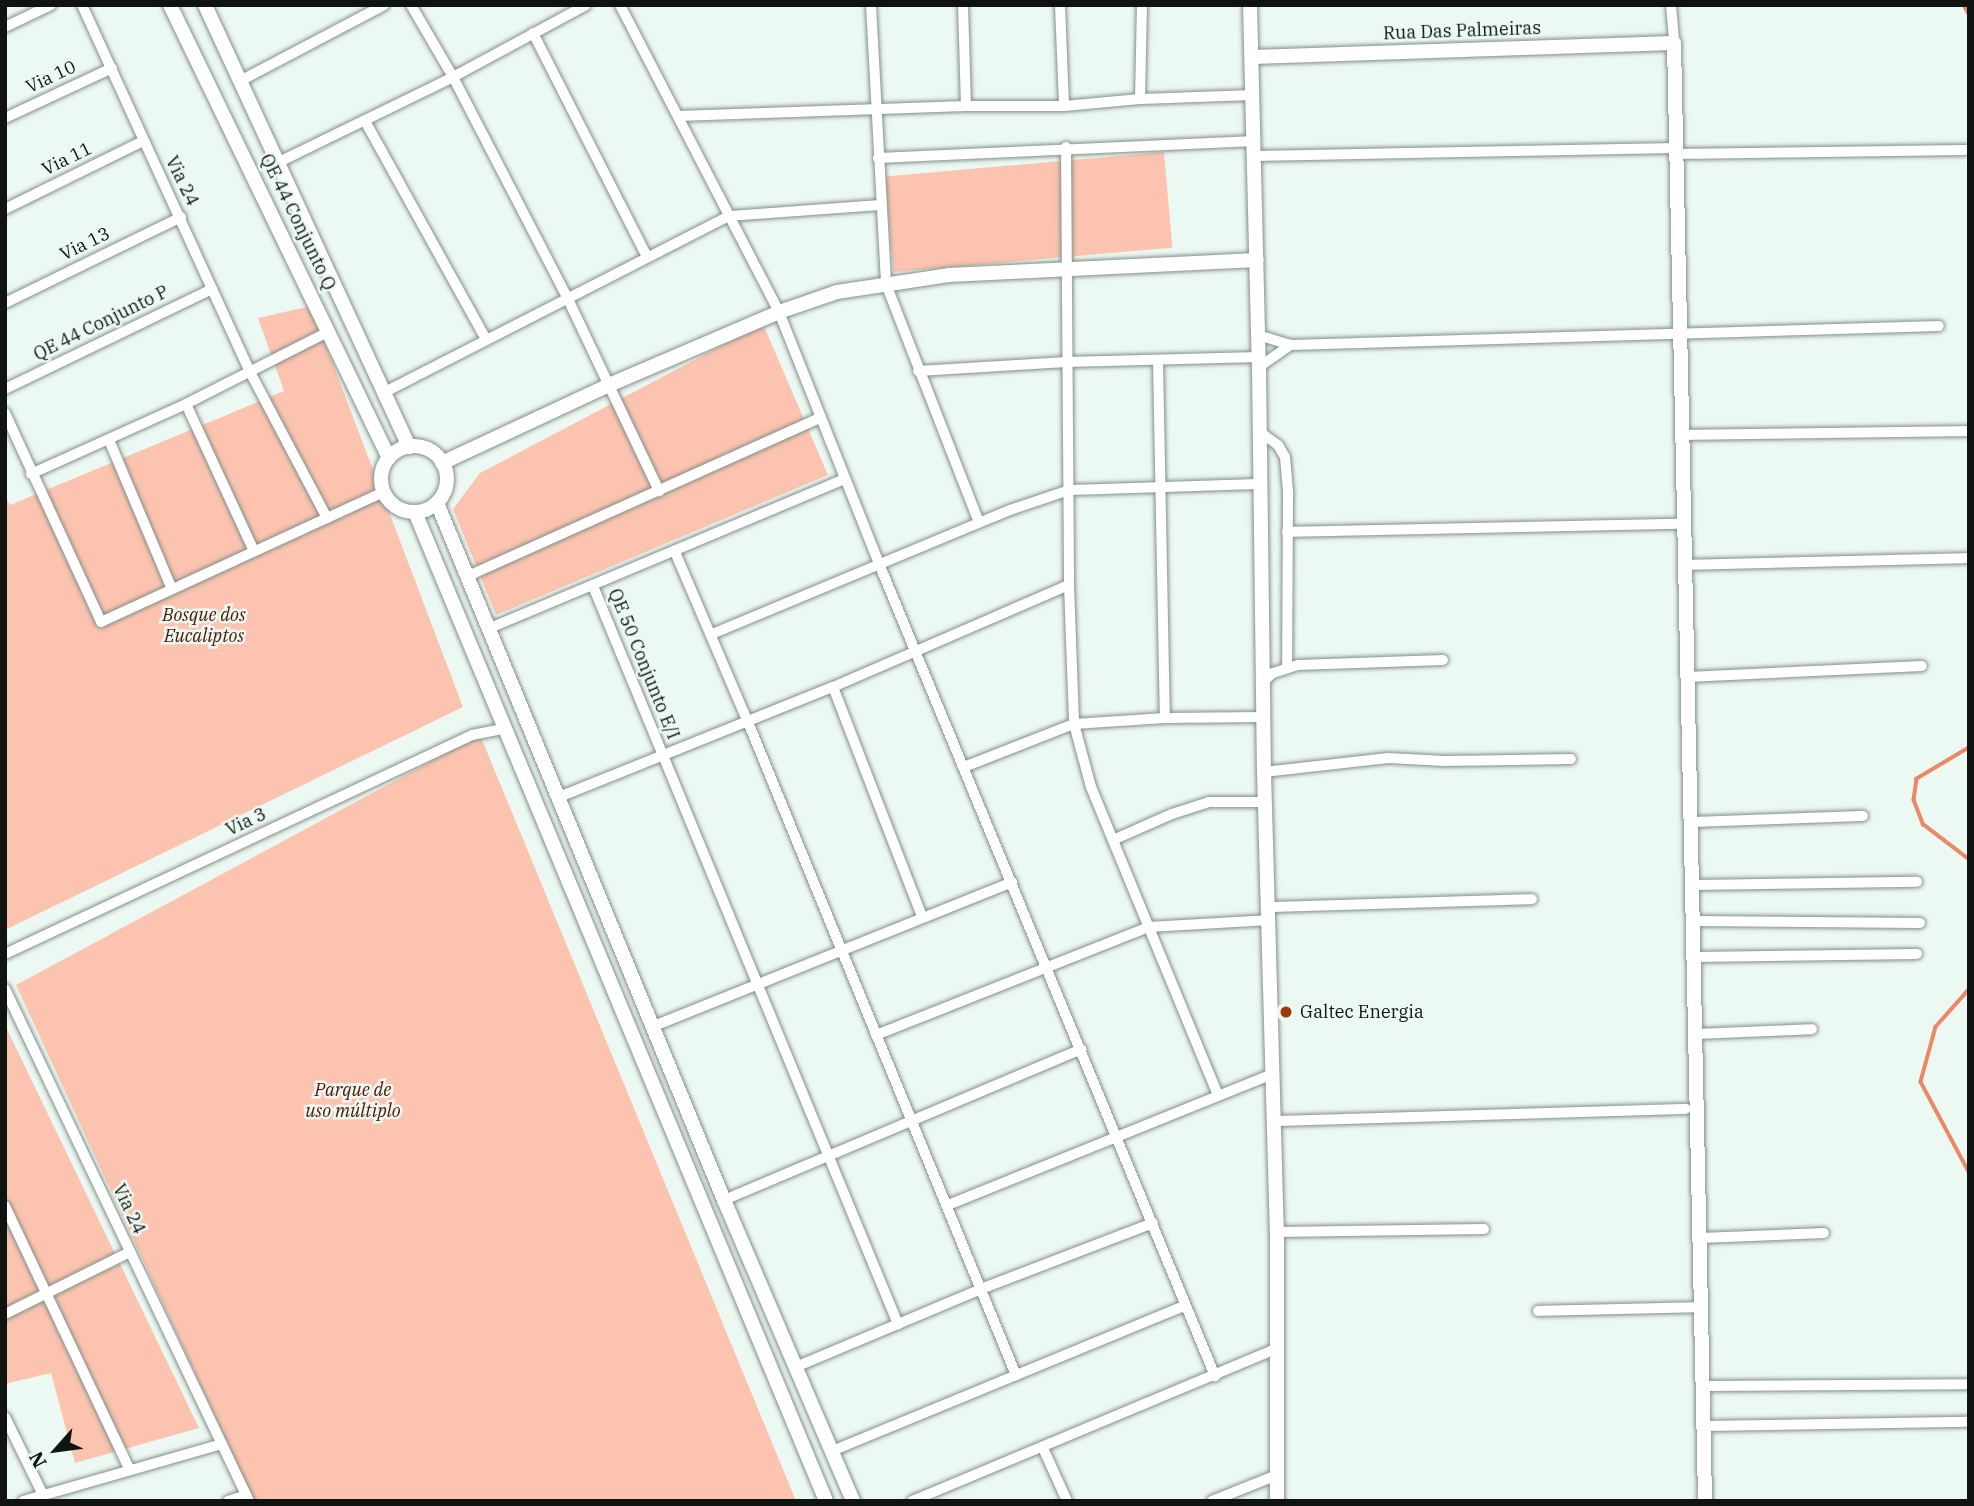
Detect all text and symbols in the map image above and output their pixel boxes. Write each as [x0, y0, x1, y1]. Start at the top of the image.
street label: Rua Das Palmeiras [1383, 17, 1541, 45]
street label: Via 10 [22, 56, 80, 98]
street label: Via 11 [39, 138, 95, 180]
street label: QE 44 Conjunto Q [256, 150, 340, 294]
street label: Via 24 [161, 153, 203, 209]
street label: Via 13 [57, 223, 113, 265]
street label: QE 44 Conjunto P [30, 281, 172, 365]
street label: QE 50 Conjunto E/I [604, 585, 684, 743]
park label: Bosque dos Eucaliptos [162, 605, 246, 648]
street label: Via 3 [222, 803, 270, 841]
place label: Galtec Energia [1300, 1001, 1424, 1023]
marker: Galtec Energia [1278, 1004, 1294, 1020]
park label: Parque de uso múltiplo [305, 1080, 401, 1122]
street label: Via 24 [108, 1180, 150, 1238]
north arrow [21, 1415, 91, 1485]
text: N [23, 1448, 52, 1472]

